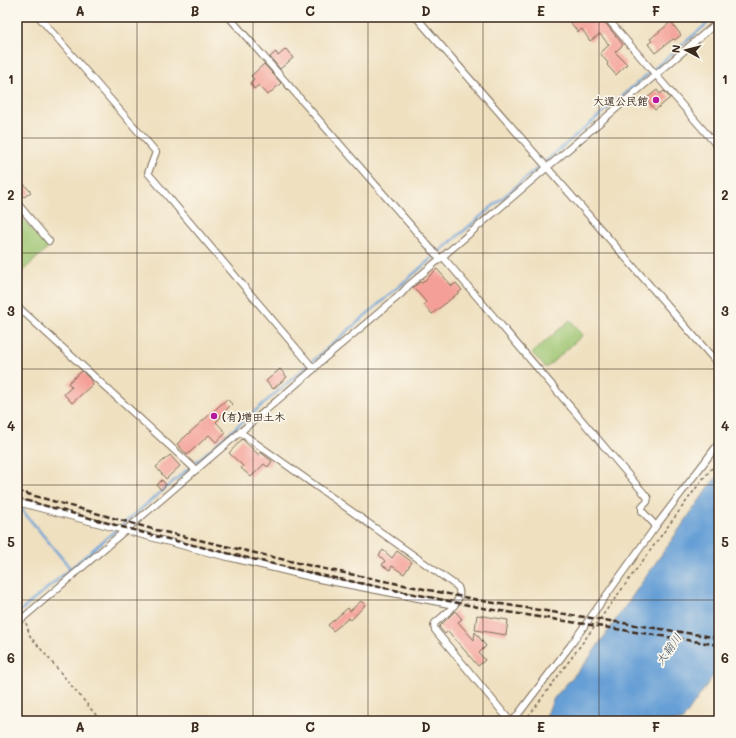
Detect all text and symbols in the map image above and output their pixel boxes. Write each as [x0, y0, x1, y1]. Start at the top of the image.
text: A [75, 2, 85, 19]
text: B [191, 2, 200, 19]
text: C [305, 2, 315, 19]
text: D [421, 2, 431, 19]
text: E [537, 2, 545, 19]
text: F [652, 2, 660, 19]
north arrow [666, 30, 706, 70]
text: N [668, 44, 684, 54]
text: 1 [8, 70, 14, 87]
text: 1 [722, 70, 728, 87]
place label: 大還公民館 [593, 93, 648, 108]
marker: 大還公民館 [651, 95, 661, 105]
text: 2 [7, 186, 15, 203]
text: 2 [721, 186, 729, 203]
text: 3 [7, 302, 15, 319]
text: 3 [721, 302, 729, 319]
place label: (有)増田土木 [222, 409, 285, 424]
marker: (有)増田土木 [209, 411, 219, 421]
text: 4 [7, 417, 15, 434]
text: 4 [721, 417, 729, 434]
text: 5 [7, 533, 15, 550]
text: 5 [721, 533, 729, 550]
water label: 大鞘川 [651, 630, 685, 668]
text: 6 [7, 649, 15, 666]
text: 6 [721, 649, 729, 666]
text: A [75, 718, 85, 735]
text: B [191, 718, 200, 735]
text: C [305, 718, 315, 735]
text: D [421, 718, 431, 735]
text: E [537, 718, 545, 735]
text: F [652, 718, 660, 735]

